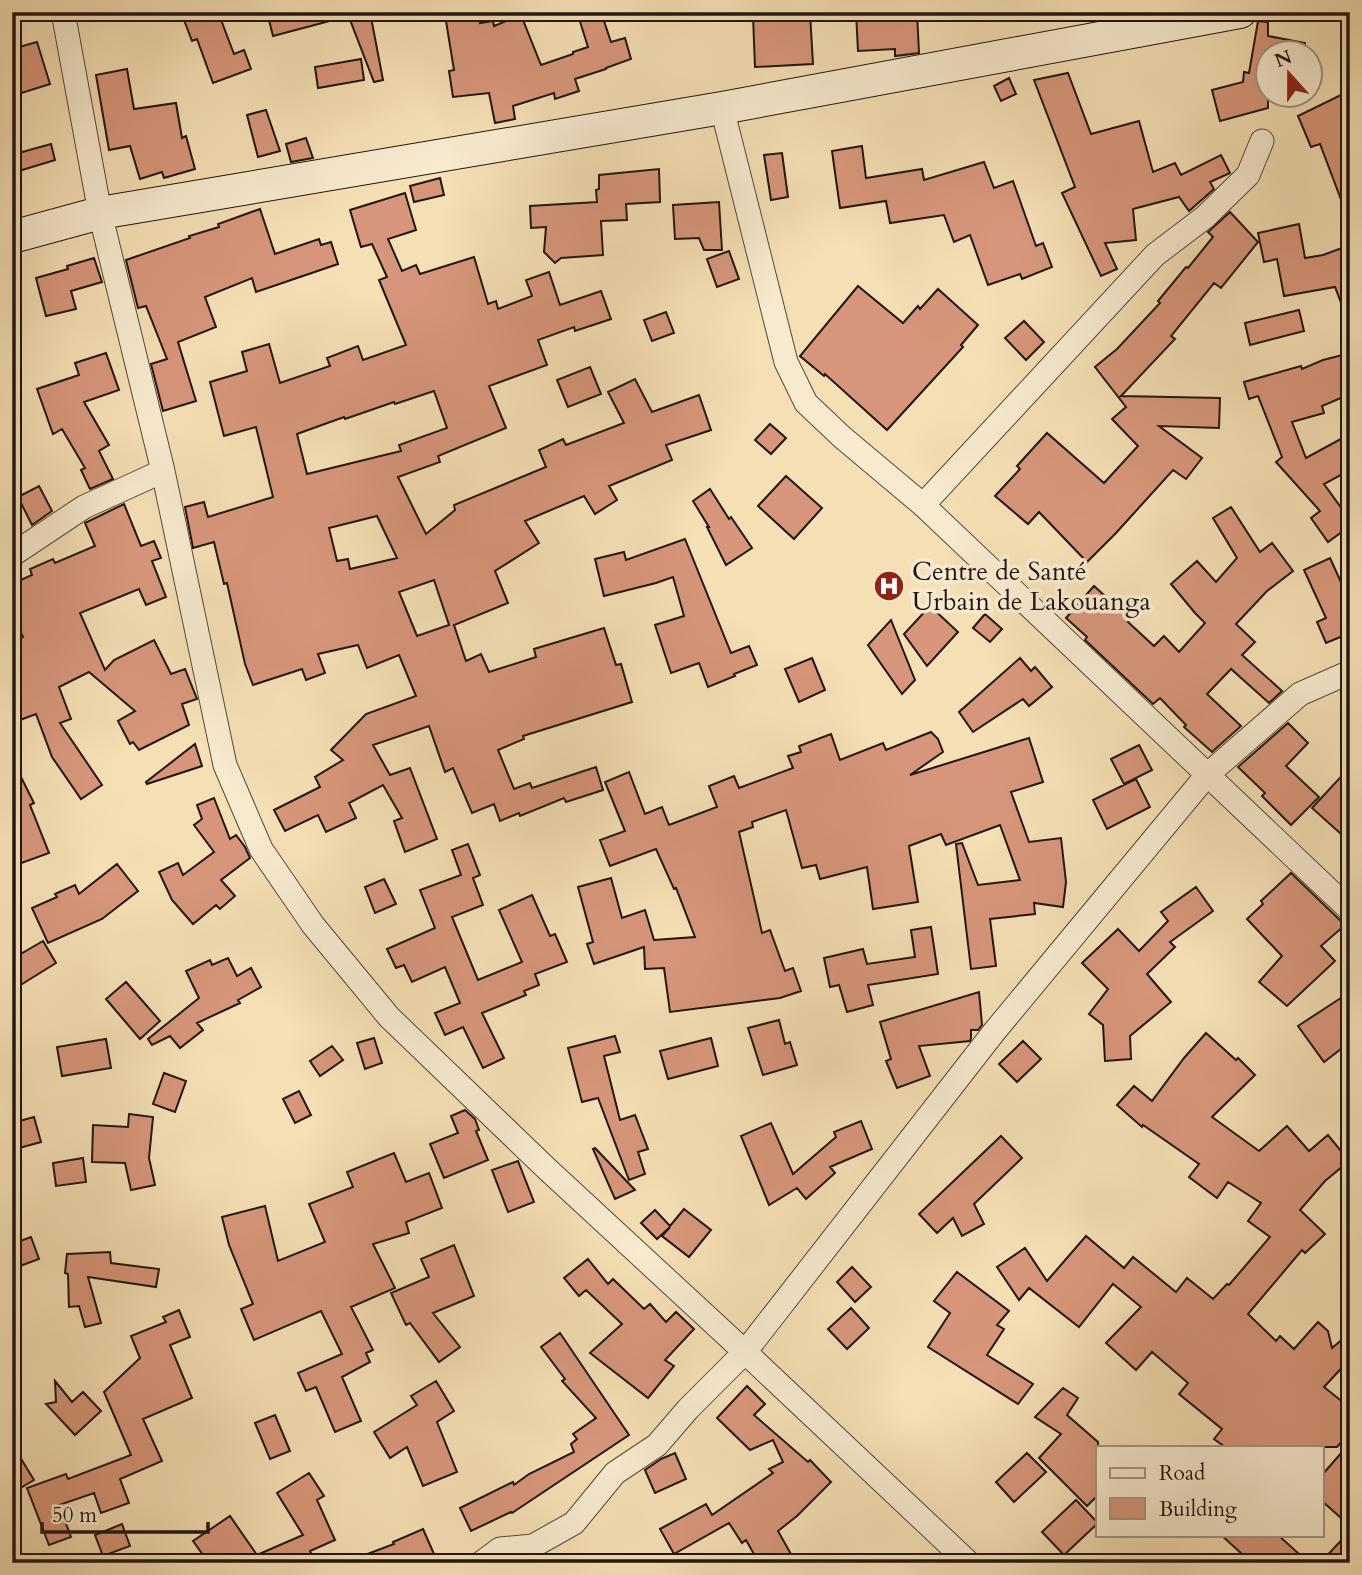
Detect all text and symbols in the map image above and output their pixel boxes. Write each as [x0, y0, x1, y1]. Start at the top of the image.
north arrow [1254, 38, 1324, 108]
text: N [1271, 44, 1296, 74]
place label: Centre de Santé Urbain de Lakouanga [912, 554, 1151, 619]
hospital icon: Centre de Santé Urbain de Lakouanga [872, 569, 906, 603]
legend [1096, 1446, 1324, 1536]
text: Road [1159, 1459, 1205, 1488]
scale bar [42, 1491, 208, 1535]
text: Building [1159, 1495, 1237, 1524]
text: 50 m [52, 1501, 97, 1530]

